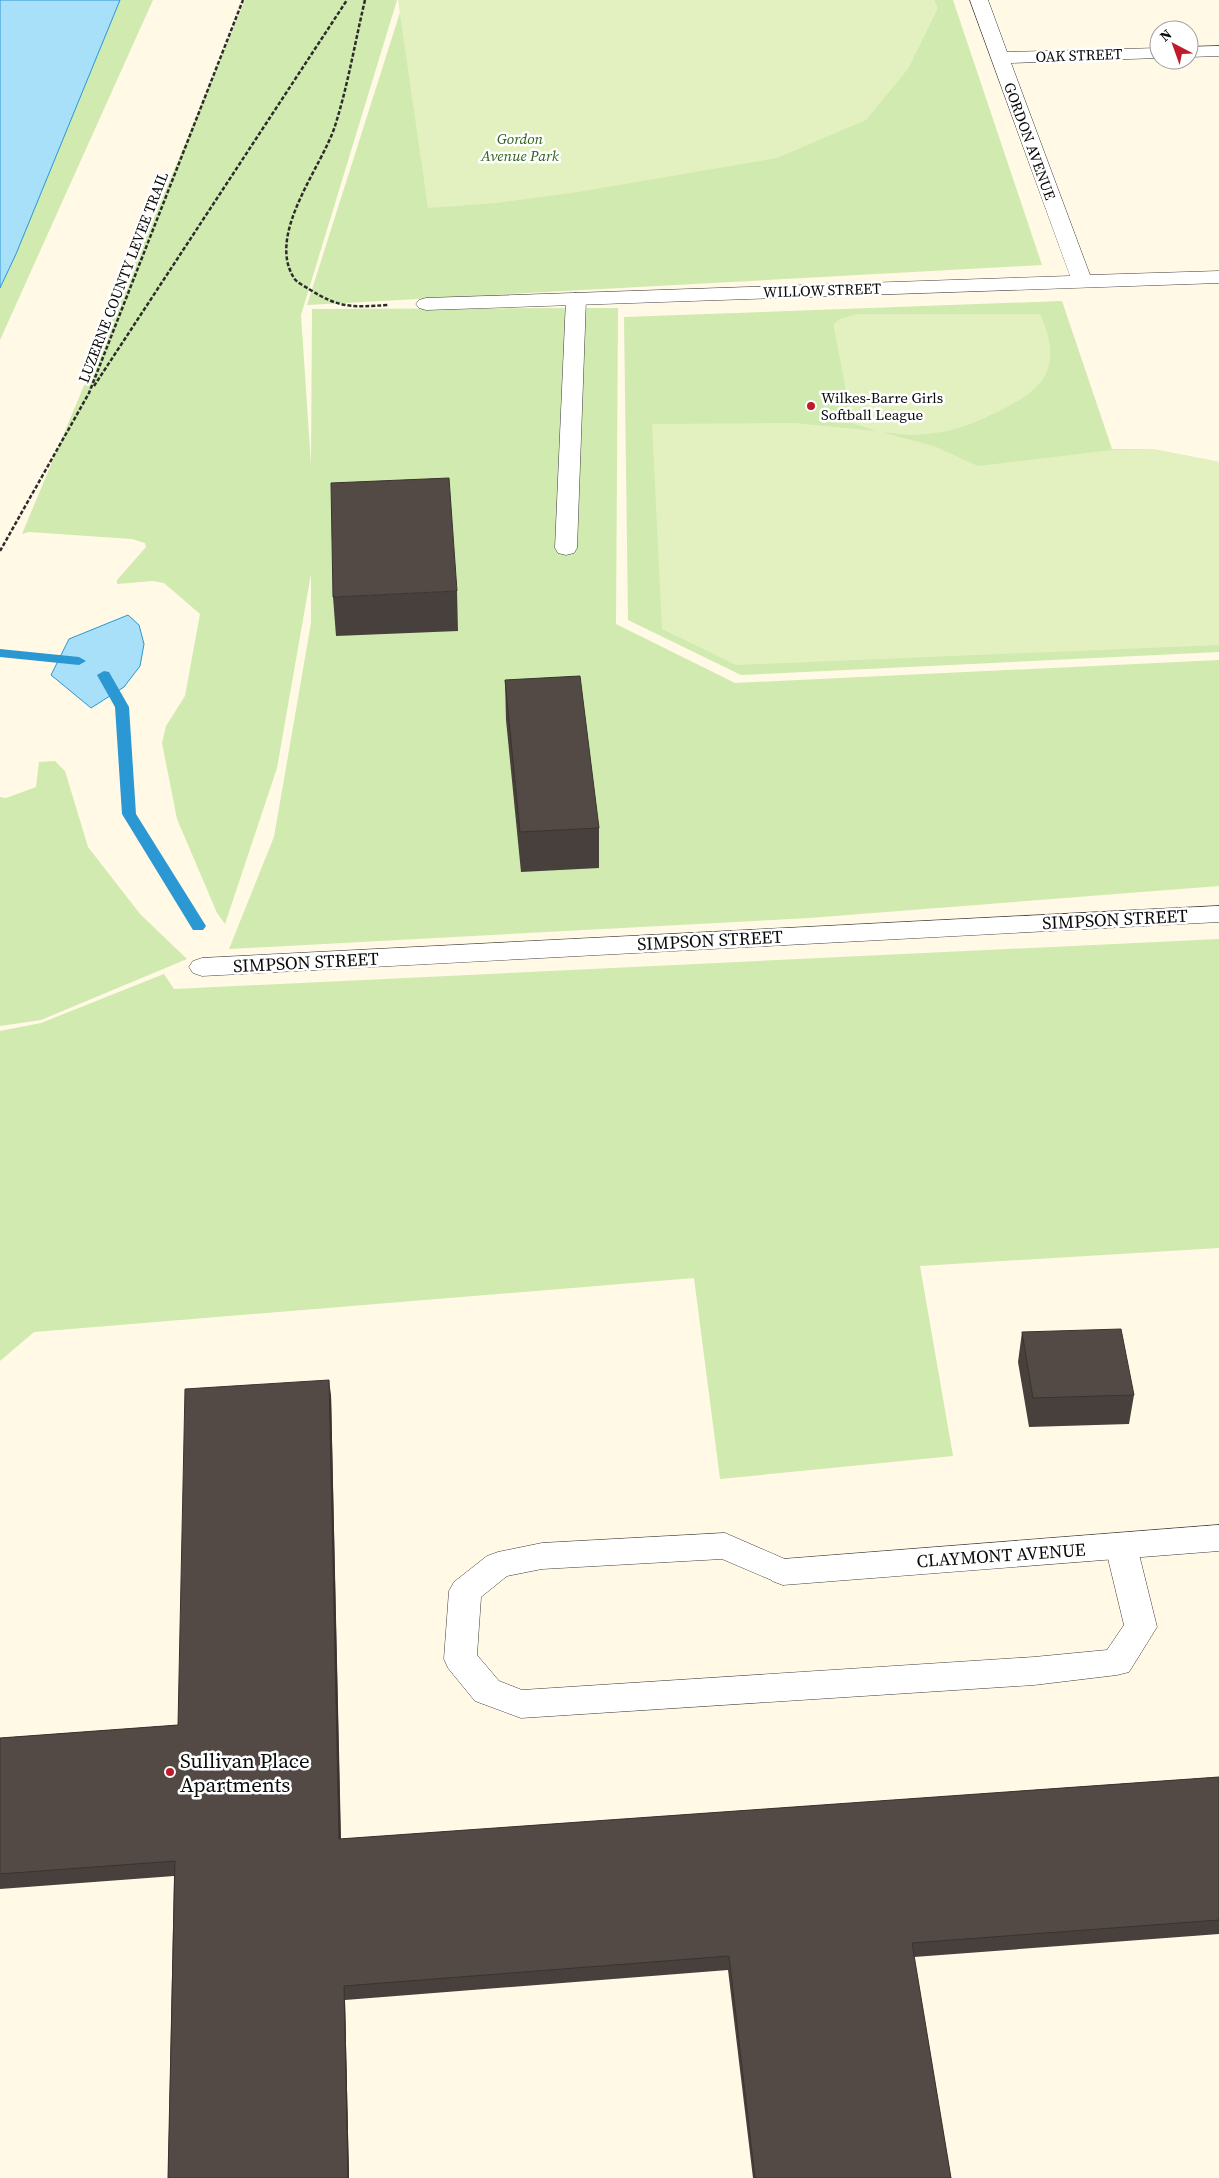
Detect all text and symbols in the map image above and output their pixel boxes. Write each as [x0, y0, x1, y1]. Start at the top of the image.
north arrow [1149, 20, 1199, 70]
text: N [1155, 24, 1176, 46]
street label: OAK STREET [1035, 43, 1123, 67]
street label: GORDON AVENUE [999, 79, 1061, 203]
park label: Gordon Avenue Park [480, 128, 560, 166]
street label: LUZERNE COUNTY LEVEE TRAIL [73, 168, 173, 386]
street label: WILLOW STREET [763, 277, 881, 303]
place label: Wilkes-Barre Girls Softball League [821, 387, 943, 425]
marker: Wilkes-Barre Girls Softball League [805, 400, 817, 412]
street label: SIMPSON STREET [1041, 903, 1189, 935]
street label: SIMPSON STREET [636, 924, 784, 956]
street label: SIMPSON STREET [232, 946, 380, 978]
street label: CLAYMONT AVENUE [916, 1537, 1086, 1573]
place label: Sullivan Place Apartments [180, 1746, 310, 1799]
marker: Sullivan Place Apartments [164, 1766, 176, 1778]

